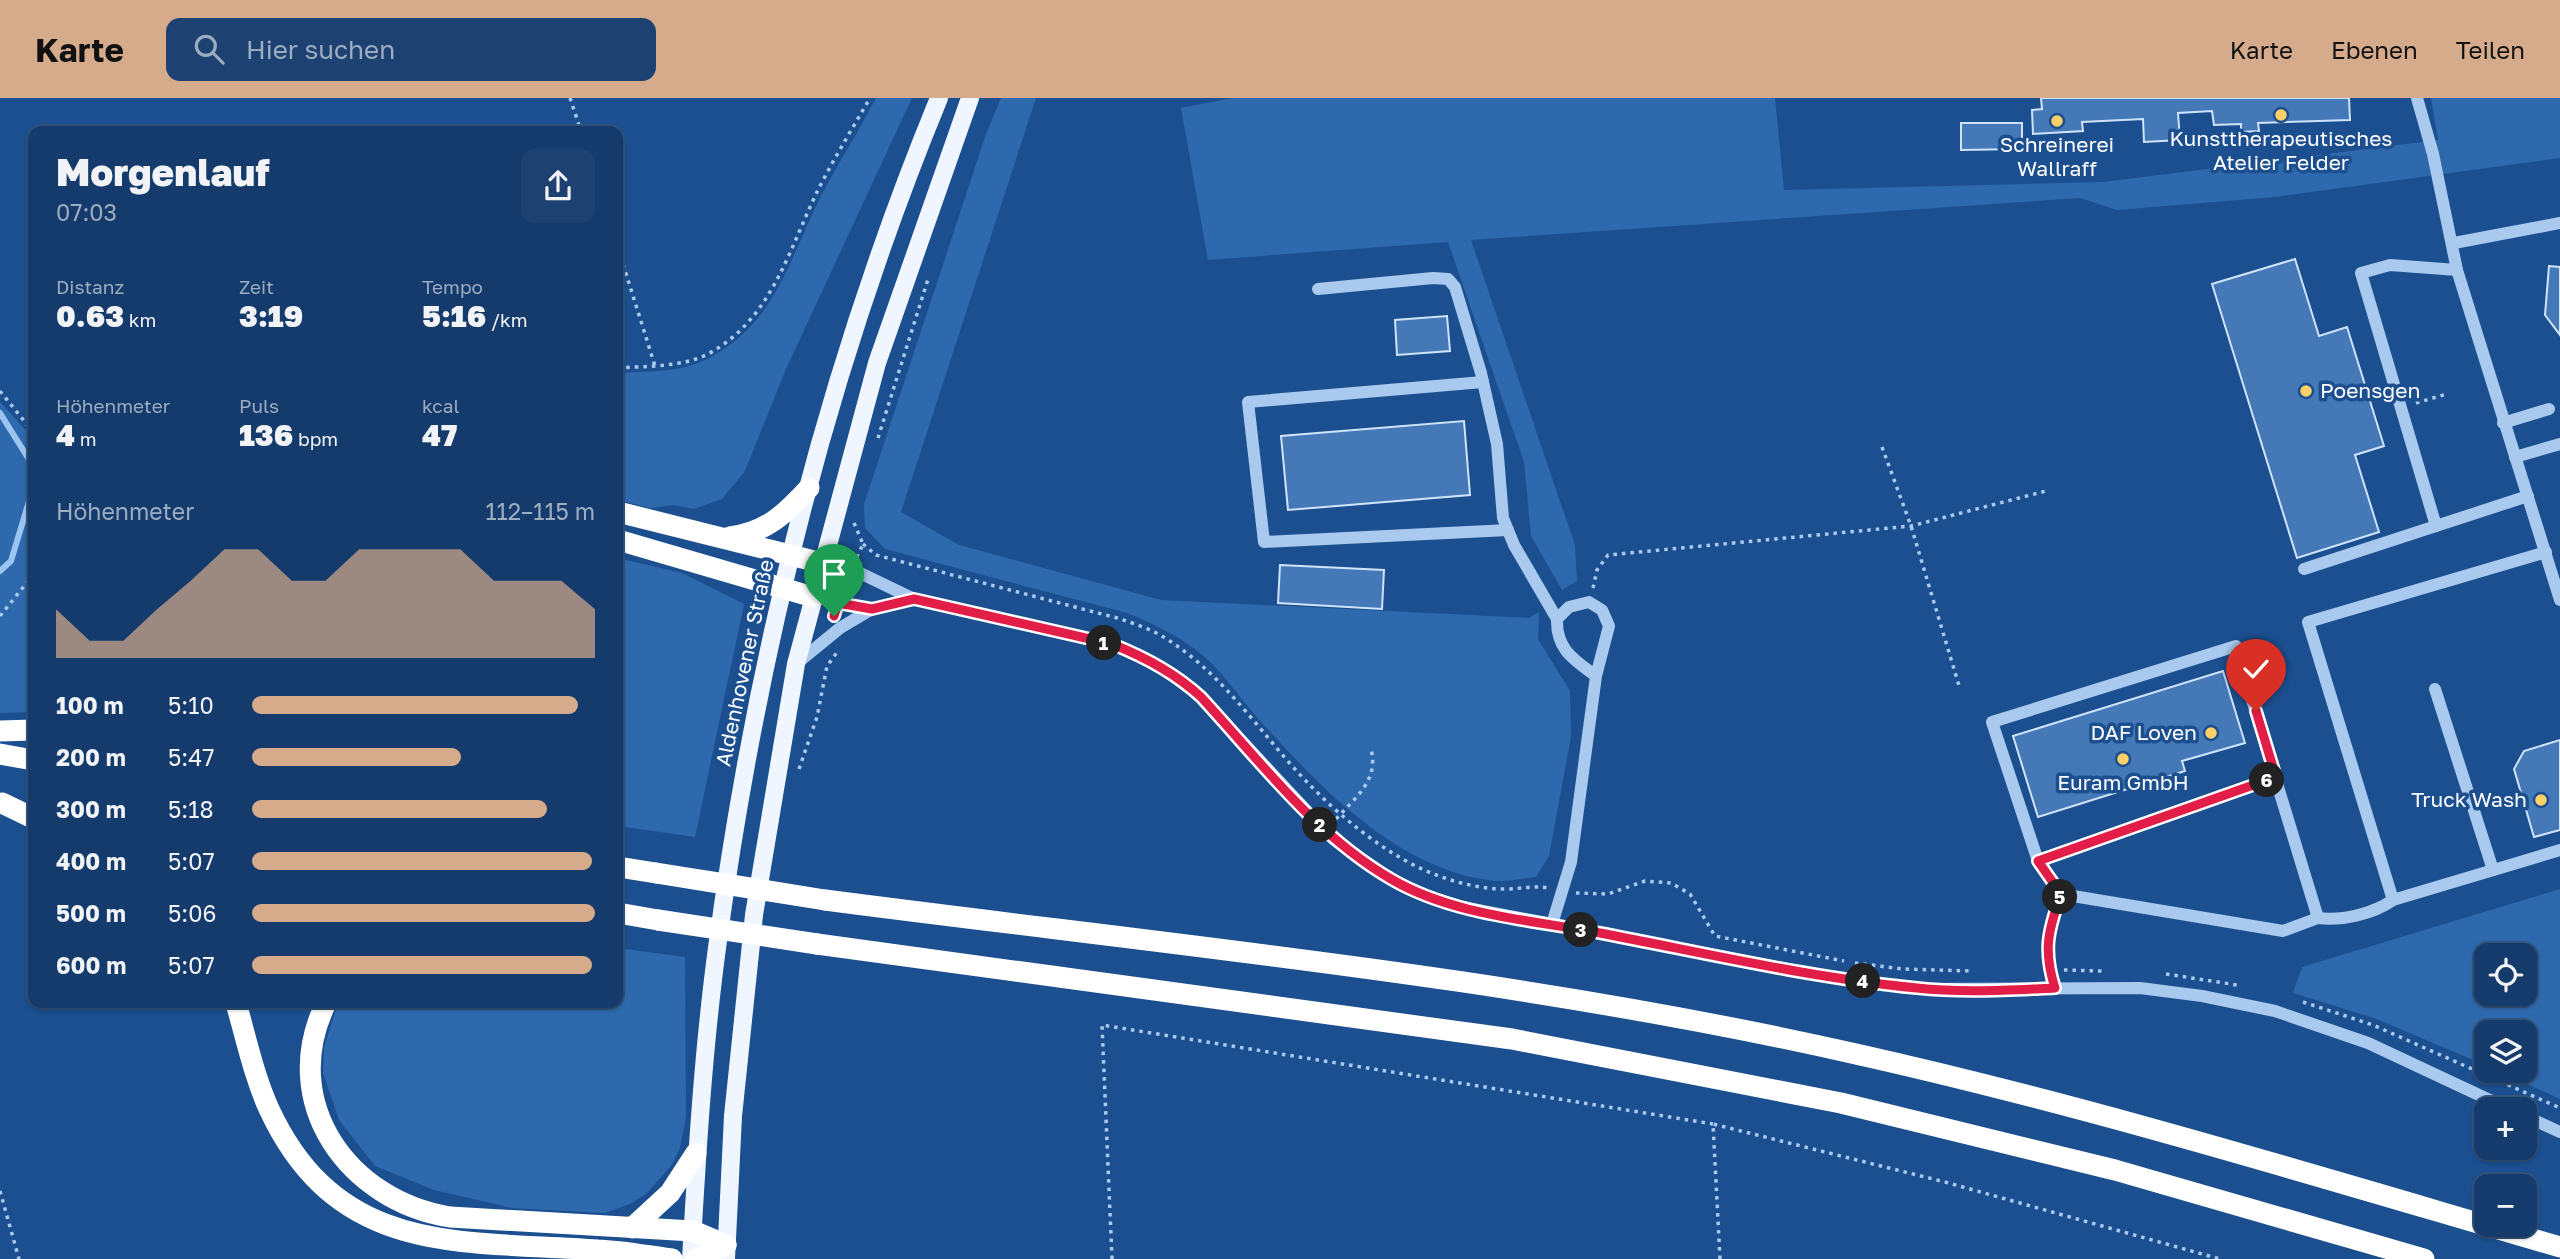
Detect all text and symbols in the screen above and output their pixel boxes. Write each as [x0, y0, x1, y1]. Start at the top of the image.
search box [166, 18, 656, 81]
text: Karte [35, 30, 124, 69]
icon: search [190, 30, 228, 68]
text: Hier suchen [246, 34, 395, 65]
text: Karte [2230, 35, 2293, 64]
text: Ebenen [2331, 35, 2418, 64]
text: Teilen [2456, 35, 2525, 64]
marker: Kunsttherapeutisches Atelier Felder [2273, 107, 2289, 123]
marker: Schreinerei Wallraff [2049, 113, 2065, 129]
place label: Kunsttherapeutisches Atelier Felder [2170, 125, 2392, 175]
place label: Schreinerei Wallraff [2000, 131, 2114, 181]
text: Morgenlauf [56, 149, 270, 194]
button: share [521, 149, 595, 223]
text: 07:03 [56, 198, 117, 226]
text: Distanz [56, 275, 124, 298]
text: Zeit [239, 275, 274, 298]
text: Tempo [422, 275, 483, 298]
text: 0.63 [56, 298, 124, 334]
text: 3:19 [239, 298, 303, 334]
text: 5:16 [422, 298, 486, 334]
text: km [124, 308, 156, 331]
text: /km [486, 308, 528, 331]
place label: Poensgen [2320, 377, 2420, 403]
marker: Poensgen [2298, 383, 2314, 399]
text: Höhenmeter [56, 394, 170, 417]
text: Puls [239, 394, 279, 417]
text: kcal [422, 394, 460, 417]
text: 4 [56, 417, 75, 453]
text: 136 [239, 417, 293, 453]
text: 47 [422, 417, 457, 453]
text: m [75, 427, 97, 450]
text: bpm [293, 427, 338, 450]
text: Höhenmeter [56, 497, 194, 525]
text: 112–115 m [485, 497, 595, 525]
pin [804, 544, 864, 616]
icon: arrive [815, 555, 853, 593]
street label: Aldenhovener Straße [709, 557, 779, 769]
pin: 1 [1086, 626, 1122, 660]
text: 1 [1099, 631, 1108, 654]
pin [2226, 639, 2286, 711]
icon: check [2237, 650, 2275, 688]
text: 100 m [56, 691, 124, 719]
text: 5:10 [168, 691, 214, 719]
place label: DAF Loven [2091, 719, 2197, 745]
marker: DAF Loven [2203, 725, 2219, 741]
text: 200 m [56, 743, 126, 771]
text: 5:47 [168, 743, 214, 771]
marker: Euram GmbH [2115, 751, 2131, 767]
pin: 6 [2250, 762, 2284, 798]
text: 6 [2260, 768, 2273, 791]
place label: Euram GmbH [2057, 769, 2189, 795]
place label: Truck Wash [2411, 786, 2527, 812]
marker: Truck Wash [2533, 792, 2549, 808]
text: 300 m [56, 795, 126, 823]
text: 5:18 [168, 795, 213, 823]
pin: 2 [1302, 808, 1338, 842]
text: 2 [1314, 813, 1325, 836]
text: 400 m [56, 847, 126, 875]
text: 5:07 [168, 847, 215, 875]
pin: 5 [2042, 880, 2078, 914]
text: 5 [2054, 885, 2065, 908]
text: 500 m [56, 899, 126, 927]
text: 5:06 [168, 899, 216, 927]
pin: 3 [1564, 912, 1598, 948]
text: 3 [1575, 918, 1586, 941]
map controls [2474, 943, 2537, 1237]
button: locate [2474, 943, 2537, 1006]
text: 600 m [56, 951, 126, 979]
text: 5:07 [168, 951, 215, 979]
pin: 4 [1846, 964, 1881, 998]
text: 4 [1857, 969, 1868, 992]
button: layers [2474, 1020, 2537, 1083]
button: + [2474, 1097, 2537, 1160]
button: − [2474, 1174, 2537, 1237]

